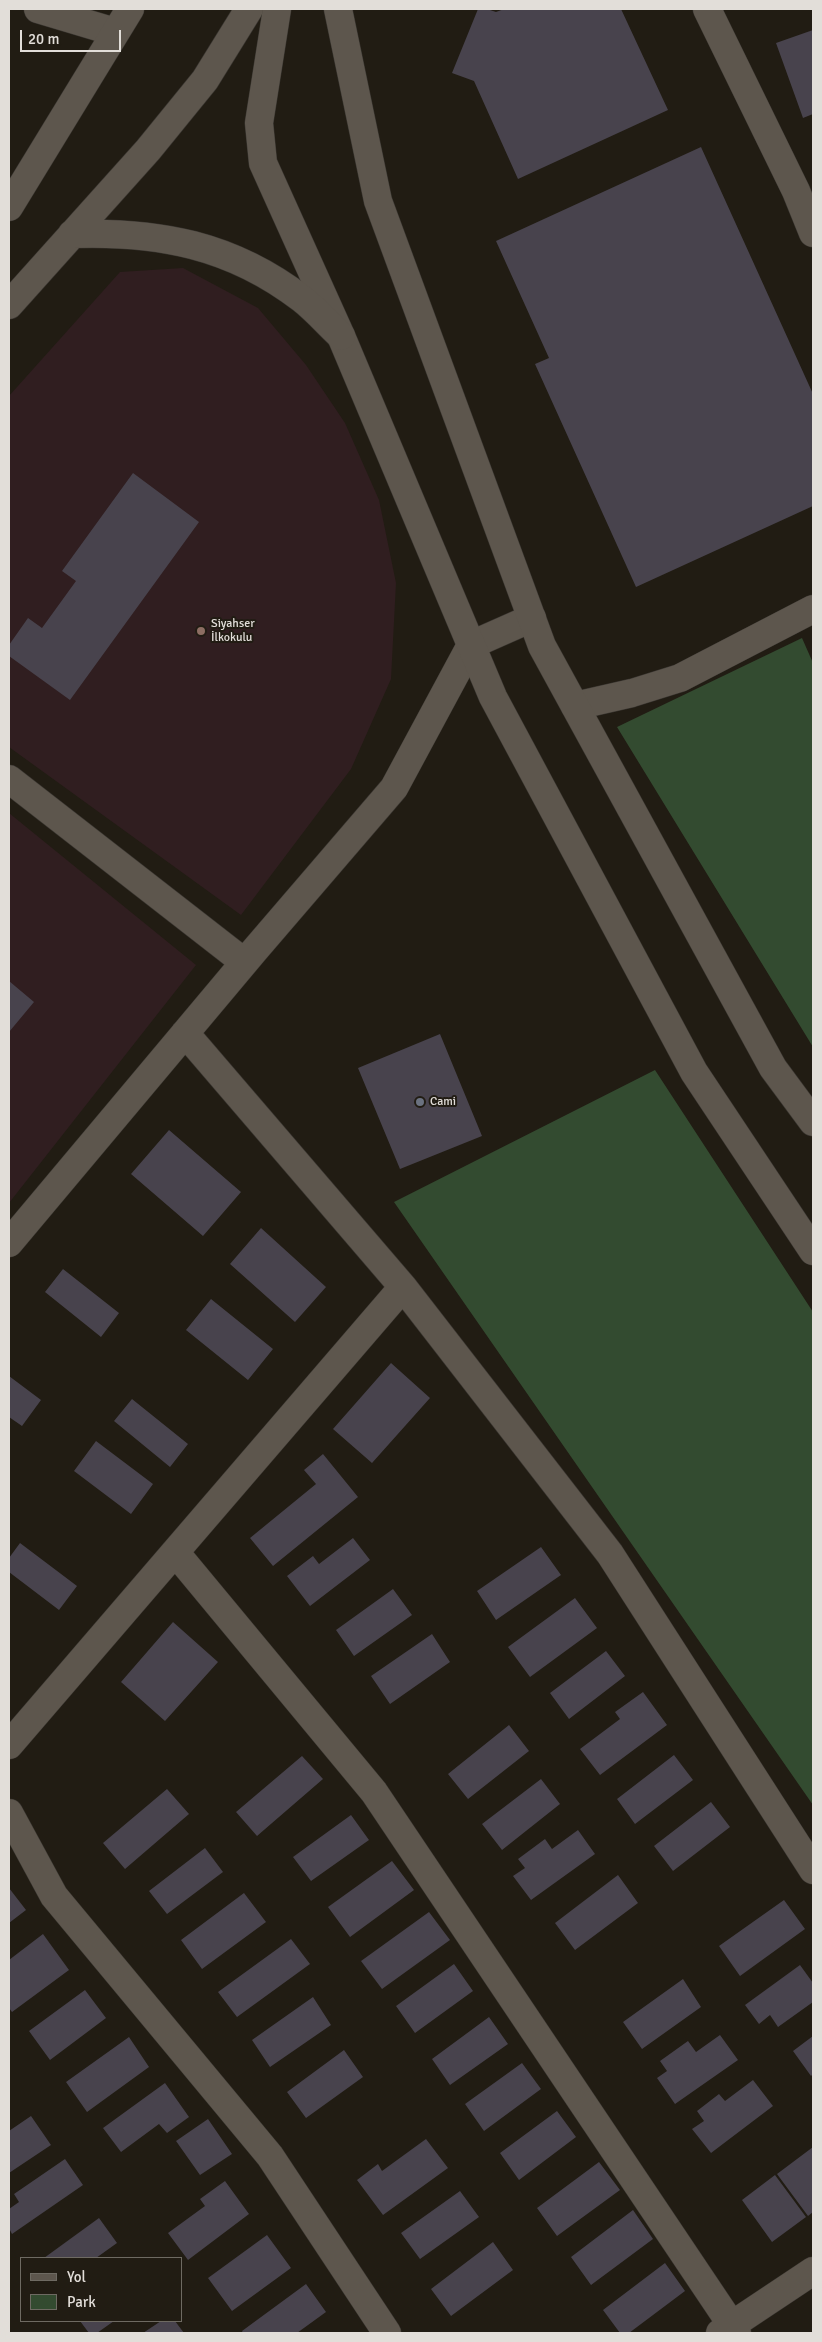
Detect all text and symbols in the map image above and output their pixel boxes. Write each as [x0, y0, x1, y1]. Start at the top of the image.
scale bar [22, 20, 124, 52]
text: 20 m [28, 30, 59, 48]
place label: Siyahser İlkokulu [211, 617, 255, 645]
marker: Siyahser İlkokulu [195, 625, 207, 637]
place label: Cami [430, 1095, 456, 1109]
marker: Cami [414, 1096, 426, 1108]
legend [20, 2257, 182, 2322]
text: Yol [67, 2268, 86, 2286]
text: Park [67, 2293, 96, 2311]

